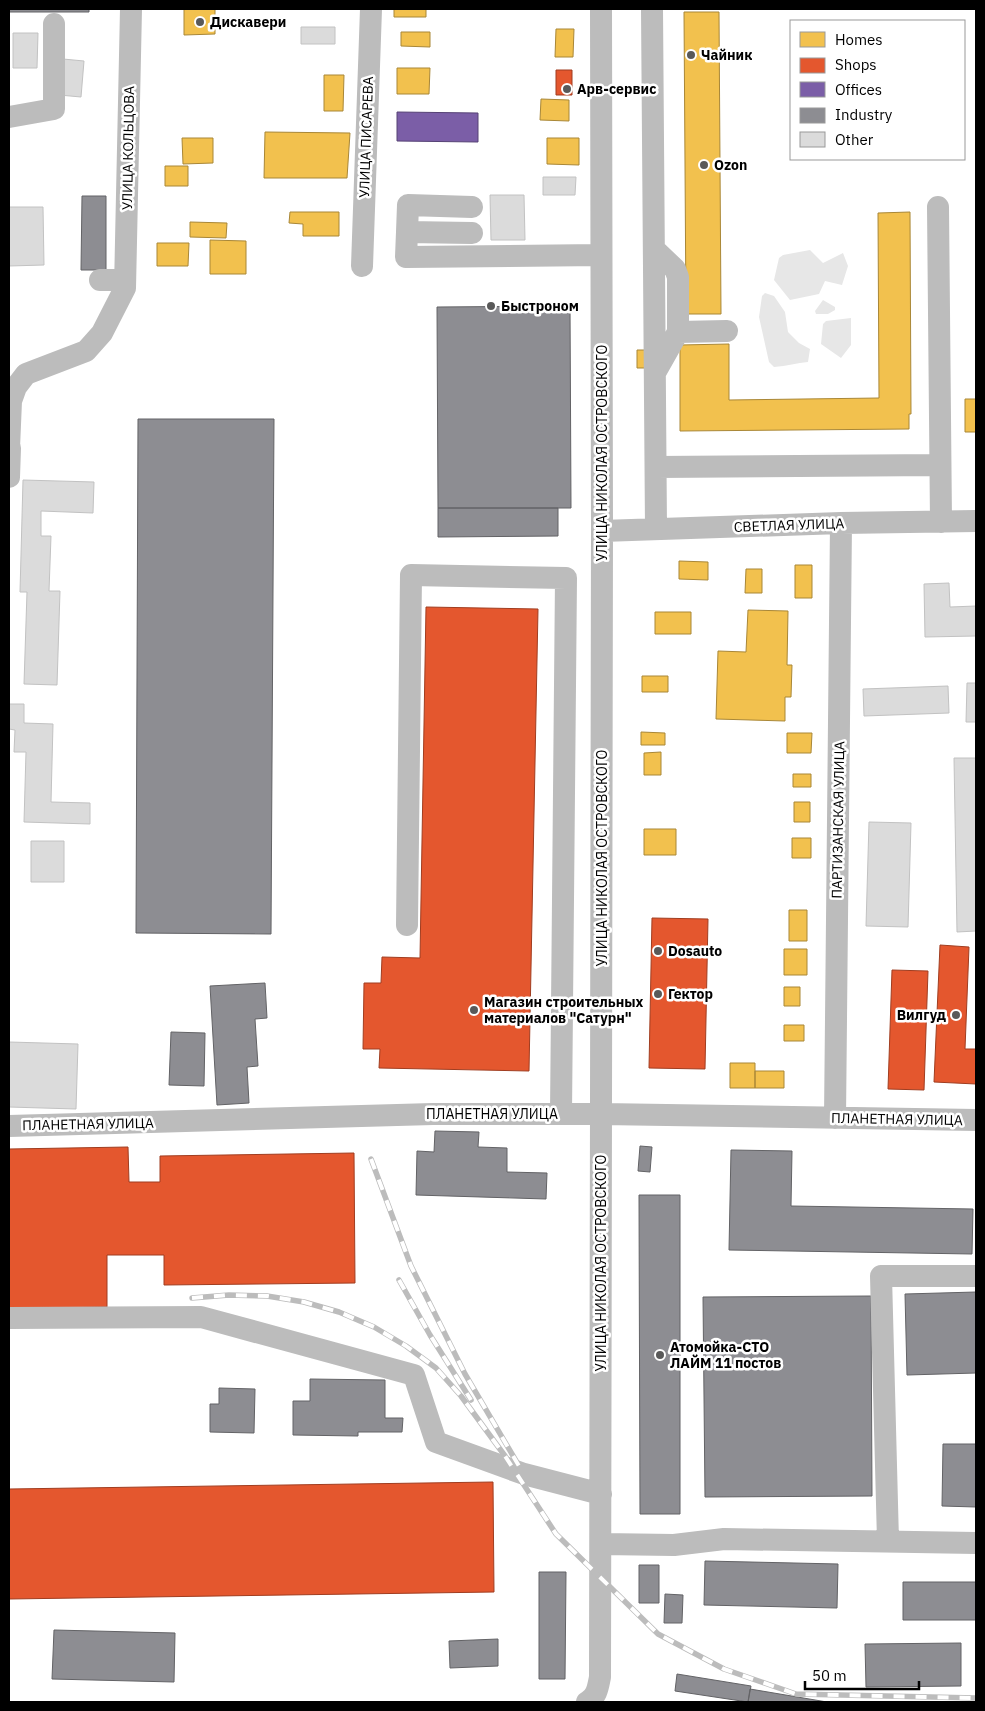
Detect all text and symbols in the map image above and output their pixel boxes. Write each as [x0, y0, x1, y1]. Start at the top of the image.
place label: Дискавери [210, 13, 286, 31]
marker: Дискавери [194, 16, 206, 28]
legend [790, 20, 965, 160]
text: Homes [835, 30, 883, 49]
place label: Чайник [701, 46, 752, 64]
marker: Чайник [685, 49, 697, 61]
text: Shops [835, 55, 877, 74]
street label: УЛИЦА ПИСАРЕВА [355, 76, 377, 198]
place label: Арв-сервис [577, 80, 656, 98]
text: Offices [835, 80, 882, 99]
marker: Арв-сервис [561, 83, 573, 95]
street label: УЛИЦА КОЛЬЦОВА [118, 86, 138, 210]
text: Industry [835, 105, 893, 124]
text: Other [835, 130, 874, 149]
place label: Ozon [714, 156, 747, 174]
marker: Ozon [698, 159, 710, 171]
place label: Быстроном [501, 297, 579, 315]
marker: Быстроном [485, 300, 497, 312]
street label: УЛИЦА НИКОЛАЯ ОСТРОВСКОГО [593, 345, 611, 561]
street label: СВЕТЛАЯ УЛИЦА [733, 514, 845, 536]
street label: ПАРТИЗАНСКАЯ УЛИЦА [828, 741, 848, 899]
street label: УЛИЦА НИКОЛАЯ ОСТРОВСКОГО [593, 750, 611, 966]
place label: Dosauto [668, 942, 722, 960]
marker: Dosauto [652, 945, 664, 957]
place label: Гектор [668, 985, 713, 1003]
marker: Гектор [652, 988, 664, 1000]
place label: Магазин строительных материалов "Сатурн" [484, 993, 644, 1027]
marker: Магазин строительных материалов "Сатурн" [468, 1004, 480, 1016]
place label: Вилгуд [897, 1006, 946, 1024]
marker: Вилгуд [950, 1009, 962, 1021]
street label: ПЛАНЕТНАЯ УЛИЦА [426, 1105, 558, 1123]
street label: ПЛАНЕТНАЯ УЛИЦА [831, 1109, 963, 1129]
street label: ПЛАНЕТНАЯ УЛИЦА [22, 1114, 154, 1134]
street label: УЛИЦА НИКОЛАЯ ОСТРОВСКОГО [592, 1155, 610, 1371]
place label: Атомойка-СТО ЛАЙМ 11 постов [670, 1338, 781, 1372]
marker: Атомойка-СТО ЛАЙМ 11 постов [654, 1349, 666, 1361]
scale bar [805, 1658, 919, 1690]
text: 50 m [812, 1666, 847, 1685]

